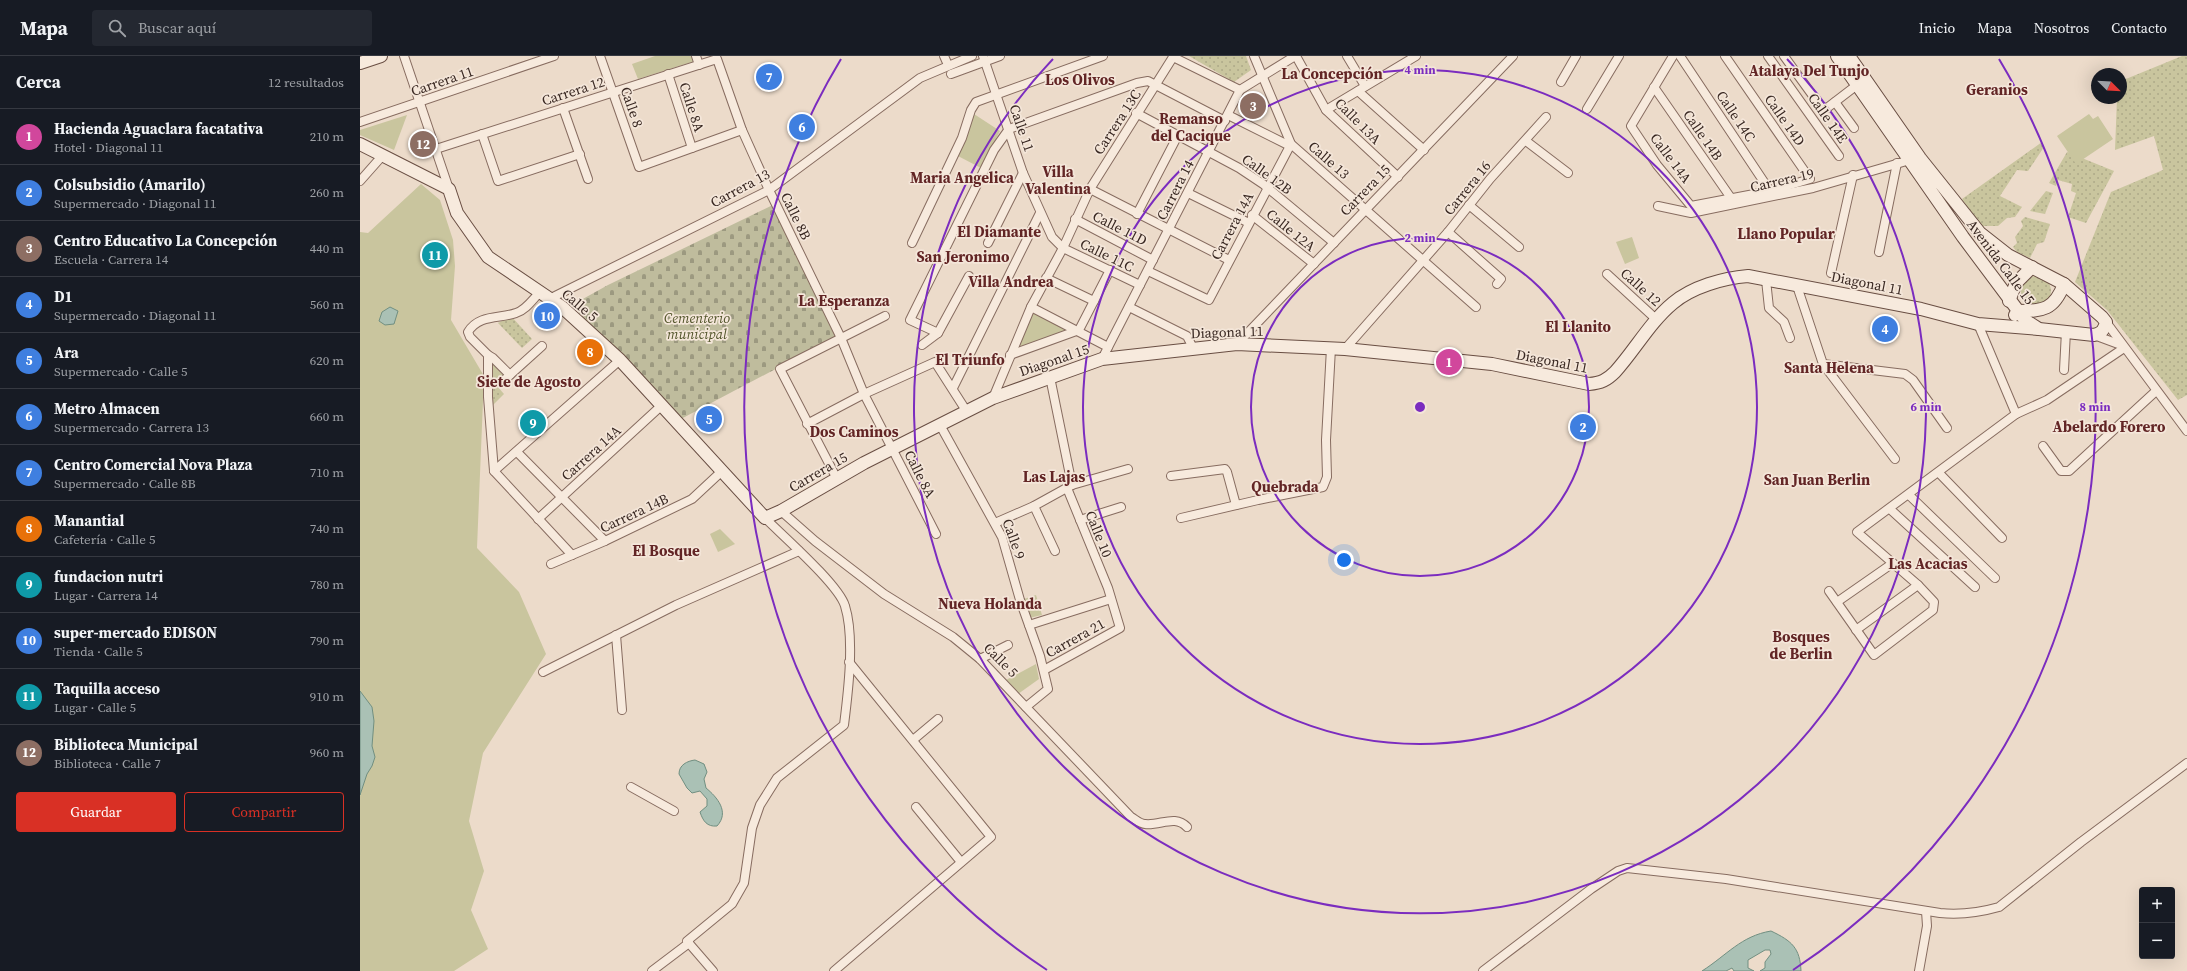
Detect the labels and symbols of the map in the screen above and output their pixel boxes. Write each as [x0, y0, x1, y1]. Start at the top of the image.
district label: Atalaya Del Tunjo [1749, 60, 1870, 81]
street label: Carrera 11 [408, 61, 476, 101]
pin: 7 [756, 62, 782, 92]
text: 4 min [1404, 62, 1436, 78]
district label: La Concepción [1281, 63, 1383, 84]
north arrow [2091, 68, 2127, 104]
district label: Los Olivos [1045, 69, 1115, 90]
street label: Carrera 12 [539, 71, 607, 111]
district label: Geranios [1966, 79, 2028, 100]
street label: Calle 8A [675, 80, 710, 135]
street label: Calle 8 [616, 84, 648, 130]
street label: Carrera 13C [1089, 86, 1146, 158]
street label: Calle 14C [1712, 87, 1760, 146]
street label: Calle 14E [1803, 89, 1853, 147]
street label: Calle 14D [1760, 90, 1810, 150]
pin: 3 [1240, 91, 1266, 121]
street label: Calle 13A [1330, 93, 1386, 149]
street label: Calle 11 [1005, 102, 1039, 154]
street label: Calle 14B [1678, 106, 1728, 164]
district label: Remanso del Cacique [1151, 108, 1231, 146]
pin: 6 [789, 112, 815, 142]
pin: 12 [410, 129, 436, 159]
street label: Calle 14A [1646, 129, 1697, 188]
street label: Calle 13 [1304, 136, 1354, 184]
street label: Calle 12B [1238, 149, 1296, 199]
street label: Carrera 16 [1439, 156, 1495, 220]
street label: Carrera 14 [1151, 157, 1199, 223]
street label: Carrera 15 [1335, 160, 1395, 220]
district label: Villa Valentina [1025, 161, 1092, 199]
street label: Carrera 19 [1748, 163, 1816, 197]
street label: Carrera 13 [707, 164, 773, 212]
district label: Maria Angelica [910, 167, 1015, 188]
street label: Carrera 14A [1206, 188, 1259, 263]
street label: Calle 8B [776, 189, 816, 243]
street label: Calle 12A [1262, 204, 1320, 256]
street label: Calle 11D [1089, 206, 1151, 250]
street label: Avenida Calle 15 [1962, 215, 2040, 309]
district label: El Diamante [957, 221, 1041, 242]
district label: Llano Popular [1737, 223, 1835, 244]
text: 2 min [1404, 230, 1436, 246]
street label: Calle 11C [1077, 233, 1137, 277]
pin: 11 [422, 240, 448, 270]
district label: San Jeronimo [916, 246, 1010, 267]
street label: Calle 12 [1616, 263, 1666, 311]
street label: Diagonal 11 [1829, 266, 1905, 300]
district label: Villa Andrea [968, 271, 1055, 292]
street label: Calle 5 [558, 284, 602, 326]
district label: La Esperanza [798, 290, 891, 311]
pin: 10 [534, 301, 560, 331]
park label: Cementerio municipal [664, 308, 730, 344]
pin: 4 [1872, 314, 1898, 344]
district label: El Llanito [1545, 316, 1612, 337]
street label: Diagonal 11 [1190, 321, 1264, 343]
pin: 8 [577, 337, 603, 367]
street label: Diagonal 15 [1016, 339, 1092, 381]
street label: Diagonal 11 [1514, 344, 1590, 378]
pin: 1 [1436, 347, 1462, 377]
district label: El Triunfo [935, 349, 1005, 370]
district label: Santa Helena [1784, 357, 1875, 378]
district label: Siete de Agosto [477, 371, 581, 392]
text: 6 min [1910, 399, 1942, 415]
text: 8 min [2079, 399, 2111, 415]
centre of rings [1413, 400, 1427, 414]
pin: 5 [696, 404, 722, 434]
pin: 9 [520, 408, 546, 438]
pin: 2 [1570, 412, 1596, 442]
district label: Abelardo Forero [2053, 416, 2166, 437]
street label: Carrera 14A [557, 420, 626, 485]
district label: Dos Caminos [809, 421, 899, 442]
street label: Carrera 15 [785, 447, 851, 497]
street label: Calle 8A [900, 447, 941, 502]
district label: Las Lajas [1023, 466, 1086, 487]
district label: San Juan Berlin [1764, 469, 1870, 490]
district label: Quebrada [1251, 476, 1320, 497]
street label: Carrera 14B [596, 488, 672, 538]
street label: Calle 10 [1081, 508, 1117, 560]
street label: Calle 9 [997, 516, 1031, 562]
district label: El Bosque [632, 540, 700, 561]
your location [1334, 550, 1354, 570]
district label: Las Acacias [1888, 553, 1968, 574]
district label: Nueva Holanda [938, 593, 1043, 614]
street label: Carrera 21 [1042, 614, 1108, 662]
district label: Bosques de Berlin [1769, 626, 1833, 664]
street label: Calle 5 [979, 638, 1023, 682]

